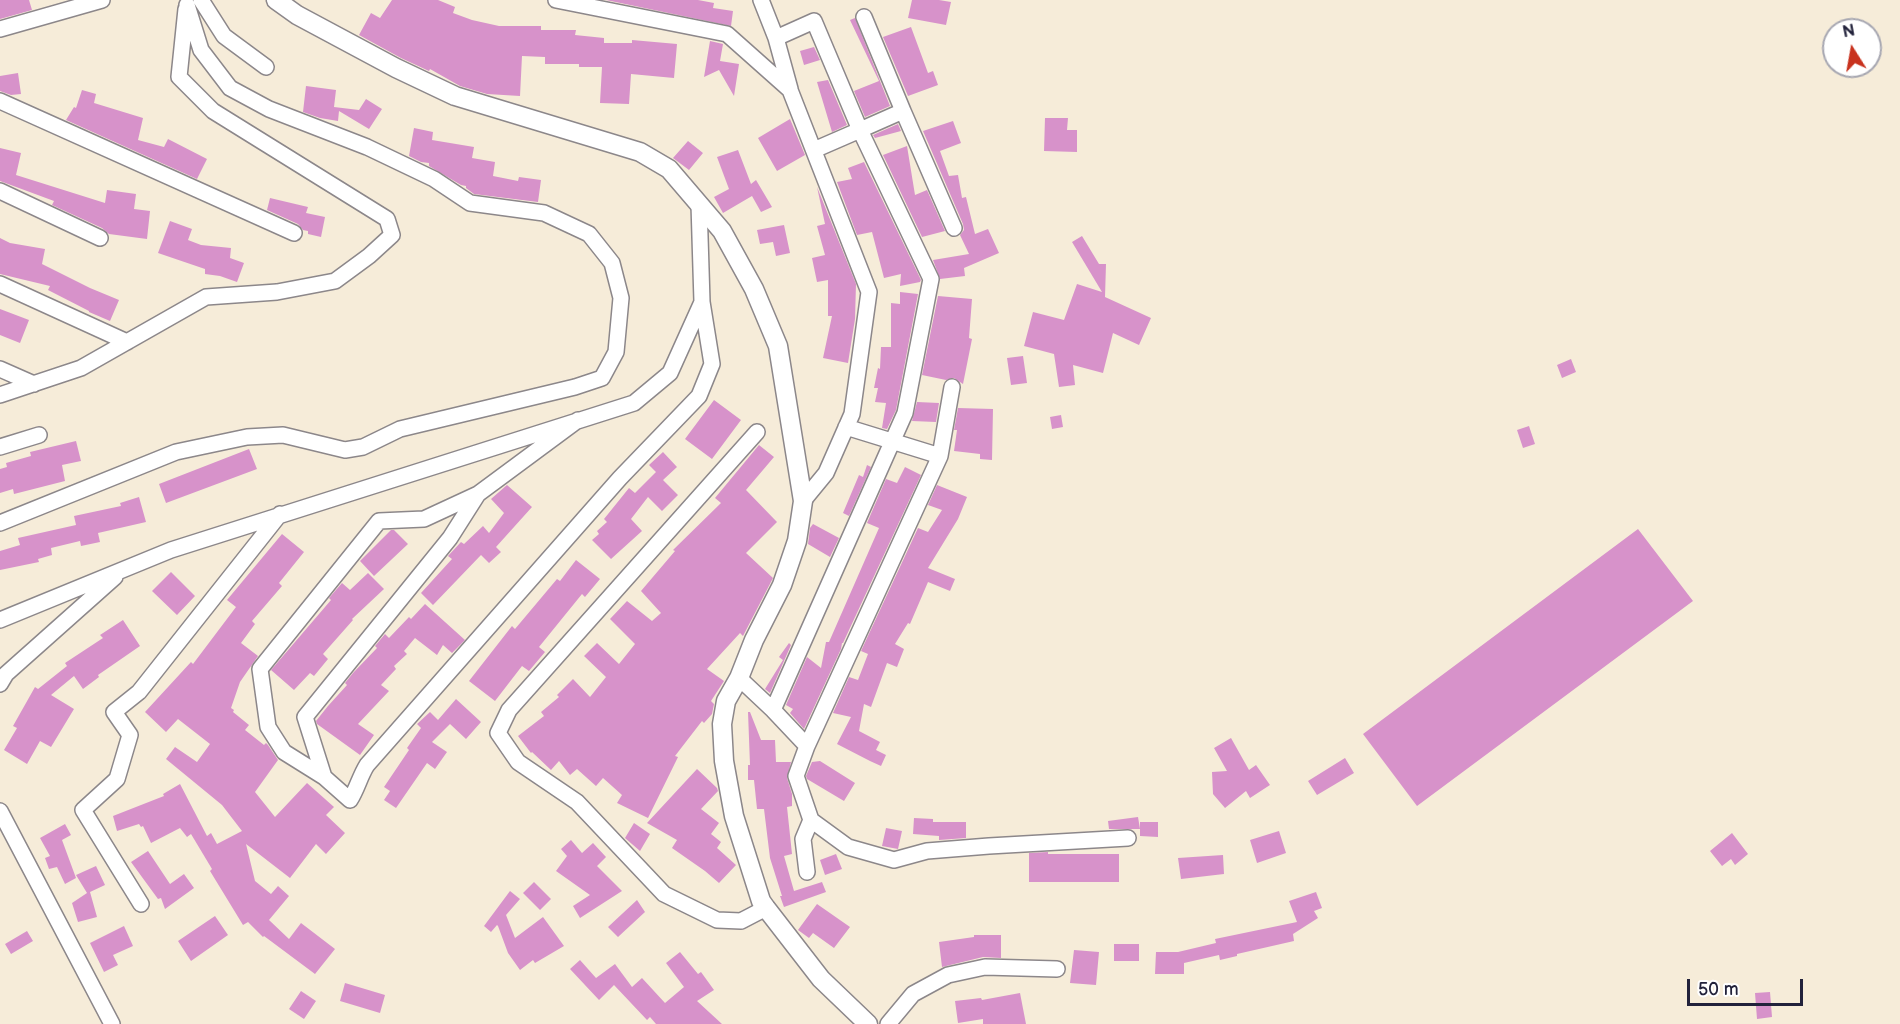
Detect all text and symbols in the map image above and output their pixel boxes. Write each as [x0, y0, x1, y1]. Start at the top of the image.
north arrow [1822, 18, 1882, 78]
text: N [1841, 21, 1857, 42]
scale bar [1690, 967, 1806, 1005]
text: 50 m [1698, 979, 1739, 1000]

